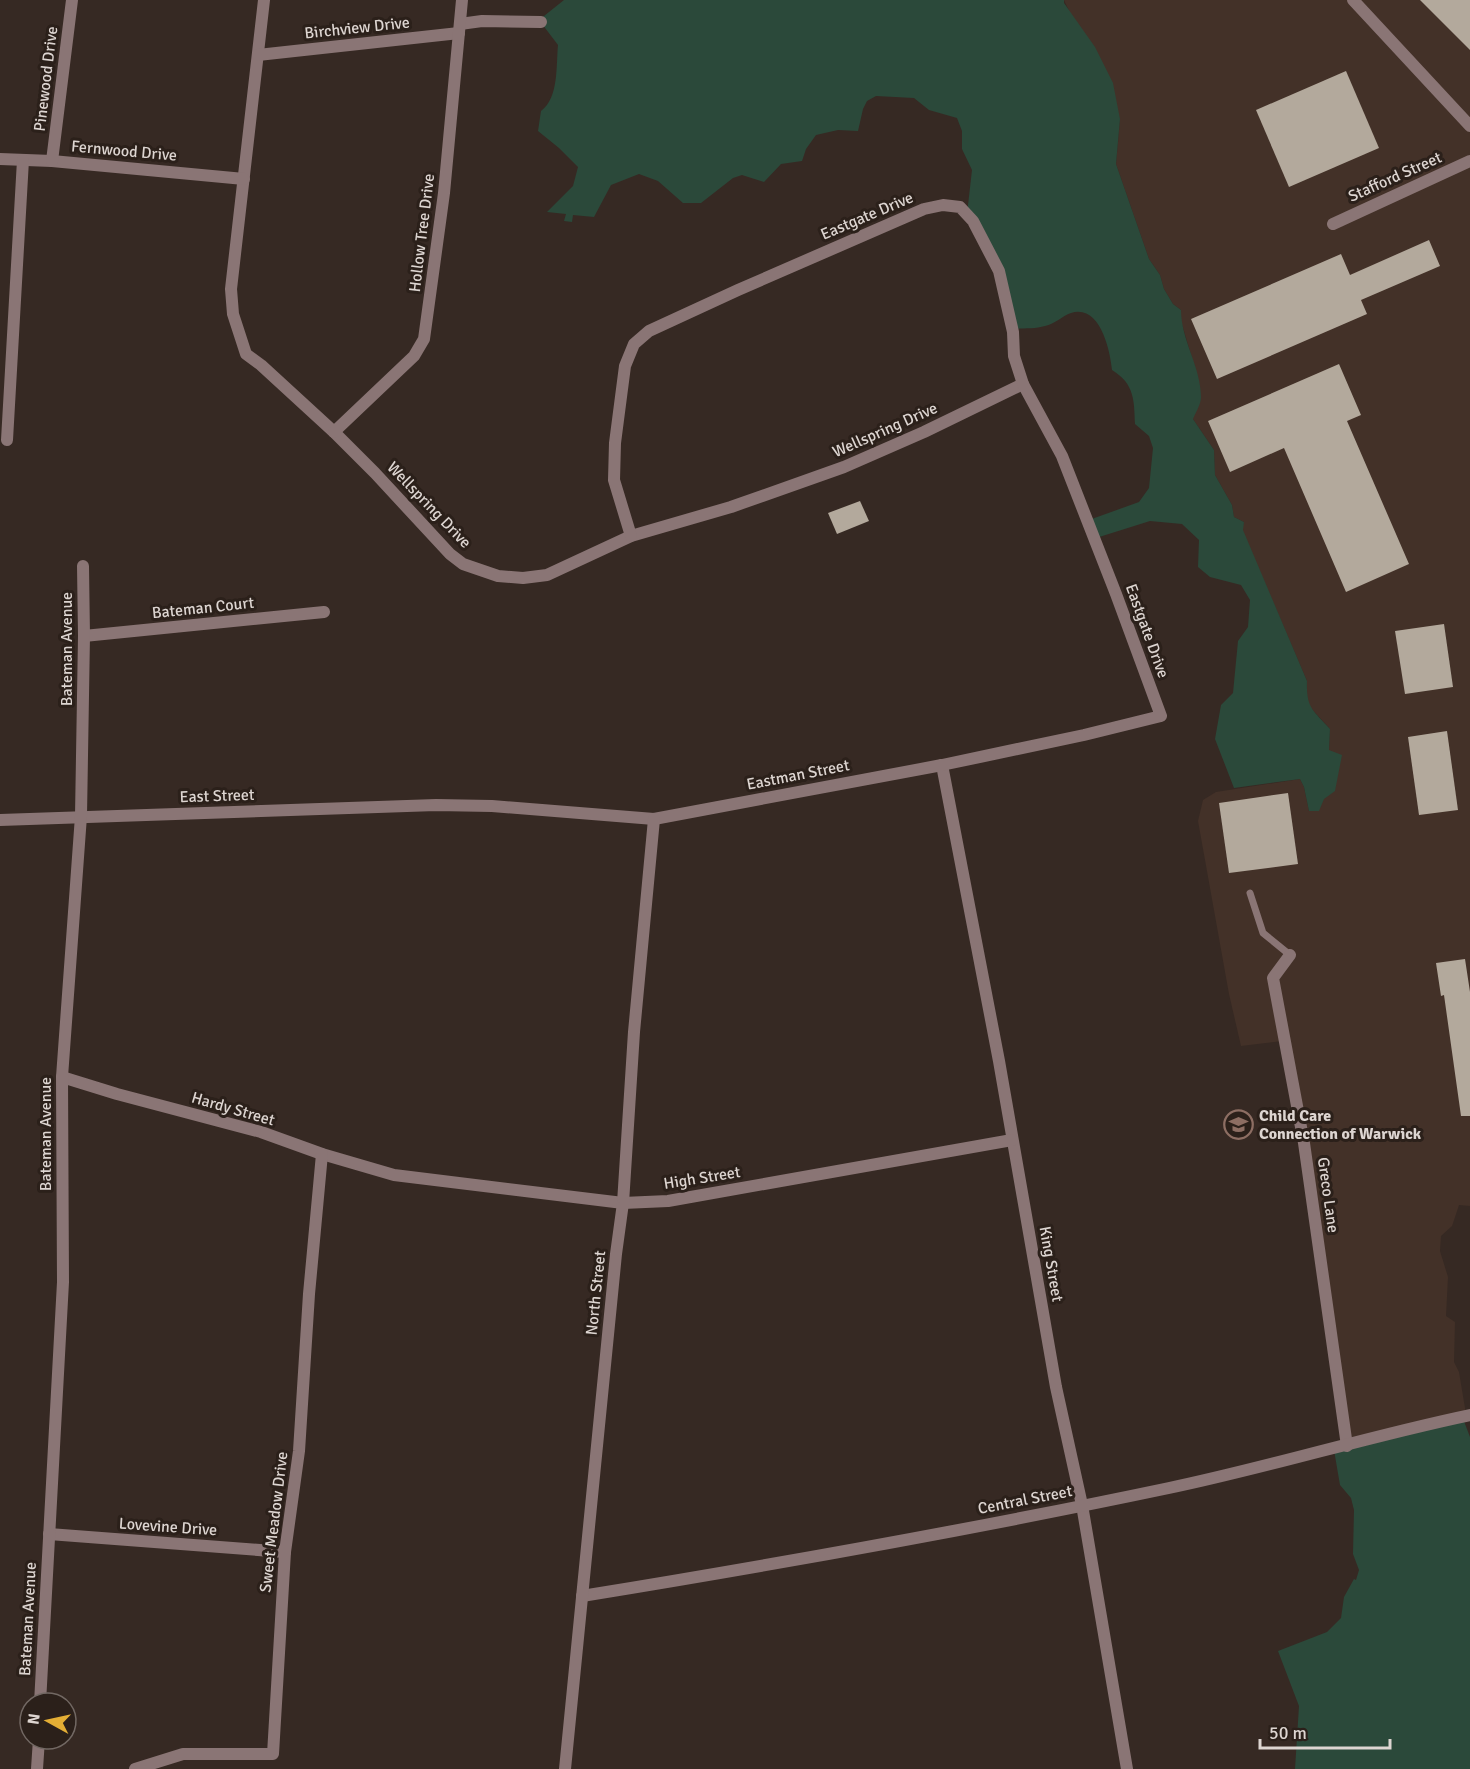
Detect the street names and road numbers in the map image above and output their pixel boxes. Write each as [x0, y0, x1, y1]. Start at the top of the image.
street label: Birchview Drive [303, 13, 411, 43]
street label: Pinewood Drive [30, 25, 62, 133]
street label: Fernwood Drive [70, 136, 178, 166]
street label: Stafford Street [1345, 147, 1445, 207]
street label: Hollow Tree Drive [405, 173, 439, 293]
street label: Eastgate Drive [818, 188, 916, 244]
street label: Wellspring Drive [829, 398, 941, 462]
street label: Wellspring Drive [383, 458, 475, 552]
street label: Eastgate Drive [1121, 581, 1173, 681]
street label: Bateman Avenue [57, 592, 77, 706]
street label: Bateman Court [151, 593, 255, 623]
street label: Eastman Street [745, 755, 852, 795]
street label: East Street [179, 785, 255, 807]
street label: Bateman Avenue [36, 1077, 56, 1191]
street label: Hardy Street [189, 1088, 277, 1131]
street label: Greco Lane [1313, 1156, 1343, 1234]
street label: High Street [662, 1162, 742, 1194]
street label: King Street [1035, 1225, 1068, 1304]
street label: North Street [582, 1249, 610, 1336]
street label: Sweet Meadow Drive [255, 1451, 293, 1593]
street label: Central Street [976, 1481, 1074, 1519]
street label: Lovevine Drive [118, 1514, 218, 1540]
street label: Bateman Avenue [15, 1561, 41, 1677]

